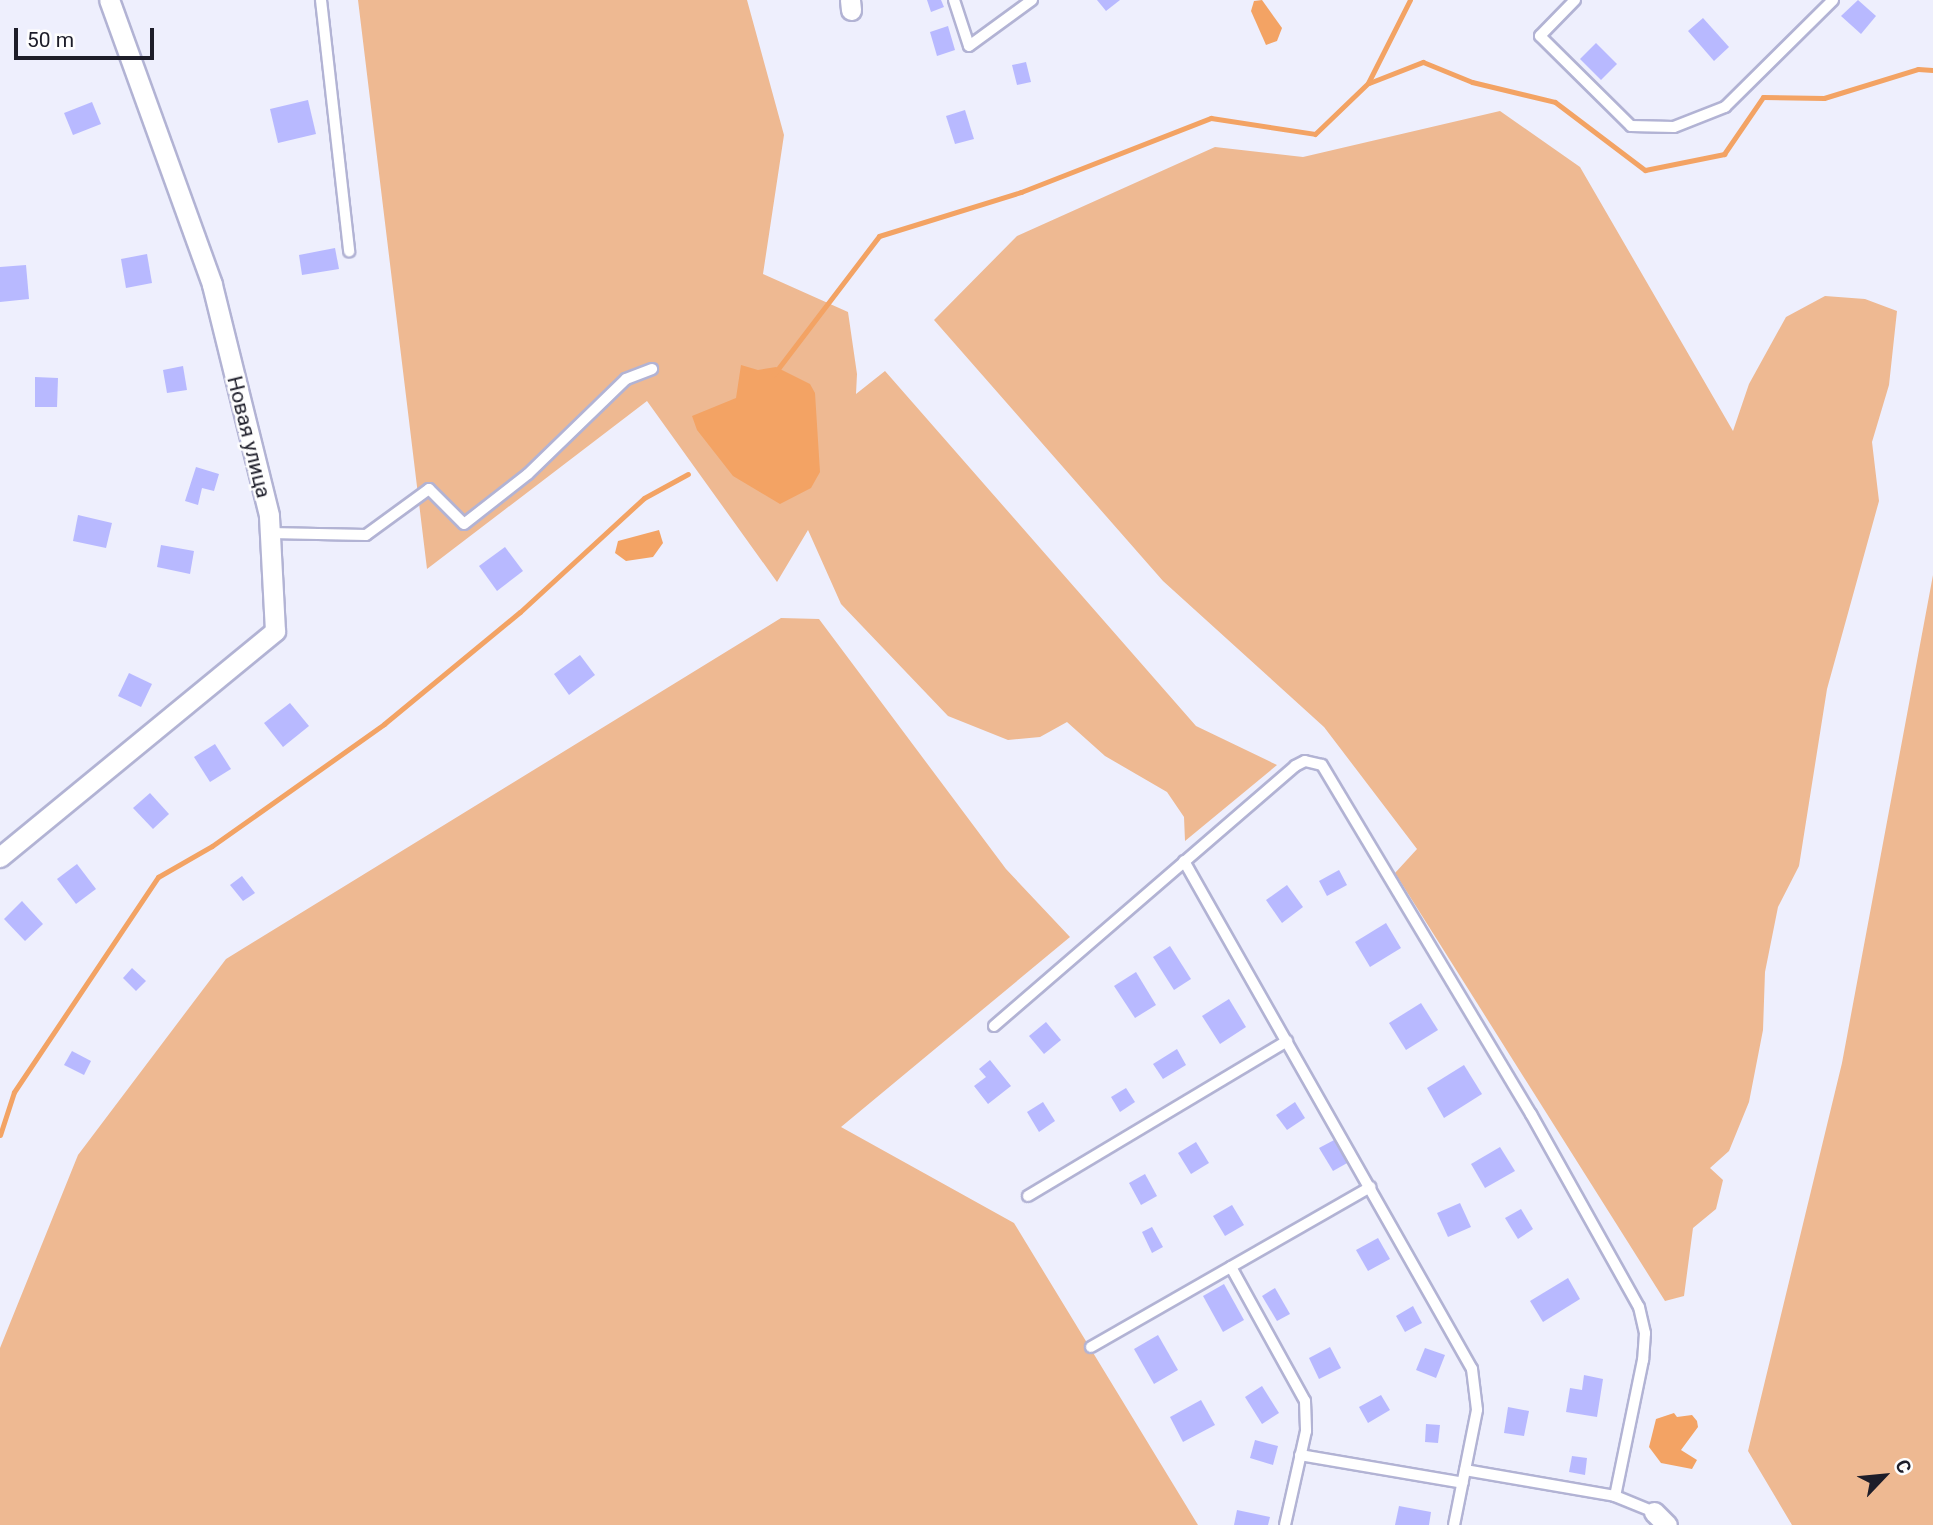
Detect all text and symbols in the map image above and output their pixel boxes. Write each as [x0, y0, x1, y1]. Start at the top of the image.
scale bar [18, 14, 158, 58]
text: 50 m [27, 28, 74, 52]
street label: Новая улица [222, 373, 276, 501]
north arrow [1849, 1441, 1919, 1511]
text: С [1890, 1456, 1916, 1477]

